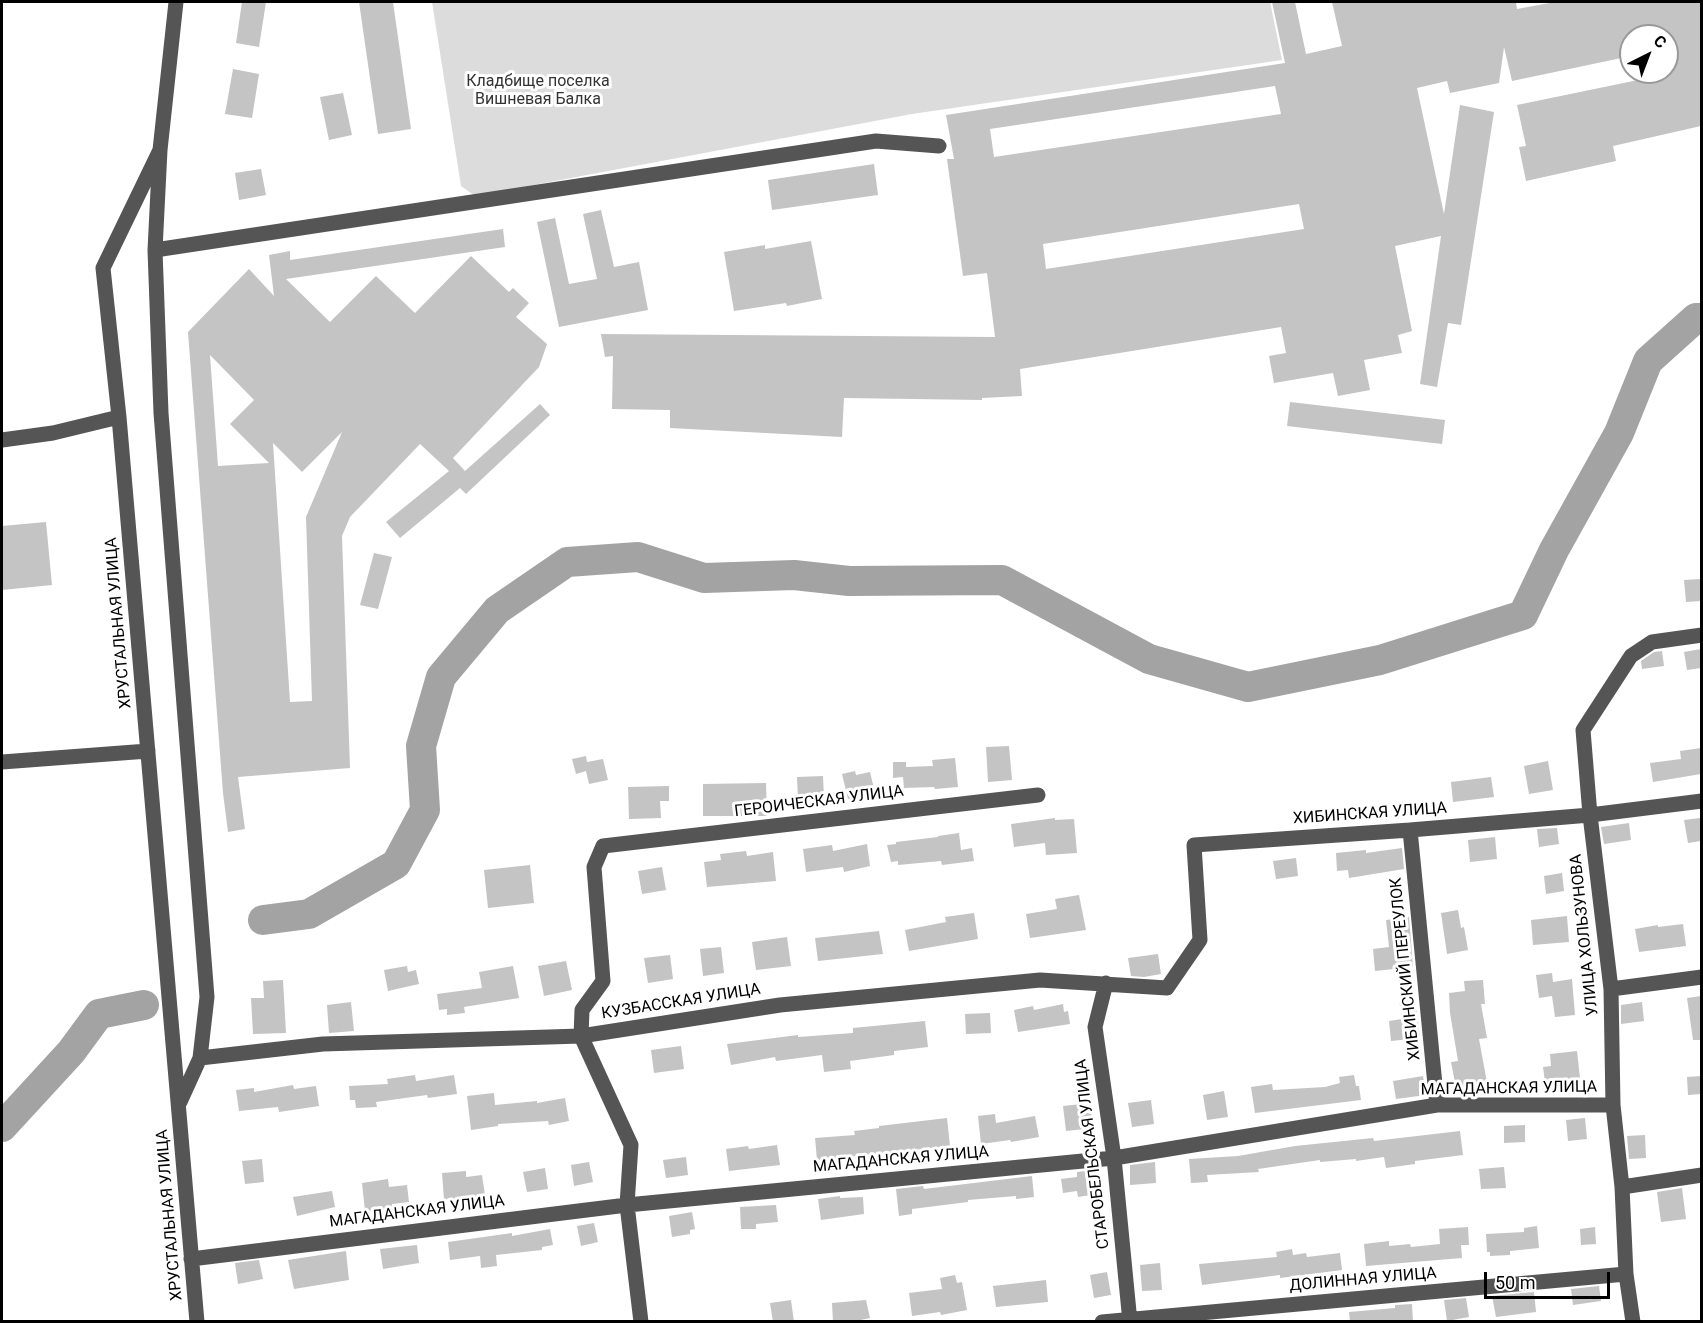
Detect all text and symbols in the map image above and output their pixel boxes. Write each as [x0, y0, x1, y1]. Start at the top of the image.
north arrow [1619, 24, 1679, 84]
text: С [1650, 31, 1670, 52]
park label: Кладбище поселка Вишневая Балка [466, 72, 610, 110]
street label: ХРУСТАЛЬНАЯ УЛИЦА [102, 537, 136, 709]
street label: ГЕРОИЧЕСКАЯ УЛИЦА [733, 782, 905, 822]
street label: ХИБИНСКАЯ УЛИЦА [1292, 799, 1448, 829]
street label: УЛИЦА ХОЛЬЗУНОВА [1567, 853, 1603, 1017]
street label: ХИБИНСКИЙ ПЕРЕУЛОК [1387, 877, 1425, 1061]
street label: КУЗБАССКАЯ УЛИЦА [600, 980, 762, 1024]
street label: СТАРОБЕЛЬСКАЯ УЛИЦА [1072, 1058, 1114, 1250]
street label: МАГАДАНСКАЯ УЛИЦА [1421, 1078, 1597, 1100]
street label: ХРУСТАЛЬНАЯ УЛИЦА [153, 1129, 187, 1301]
street label: МАГАДАНСКАЯ УЛИЦА [812, 1143, 990, 1177]
street label: МАГАДАНСКАЯ УЛИЦА [328, 1192, 506, 1232]
scale bar [1487, 1260, 1613, 1298]
street label: ДОЛИННАЯ УЛИЦА [1289, 1264, 1437, 1296]
text: 50 m [1495, 1272, 1535, 1293]

